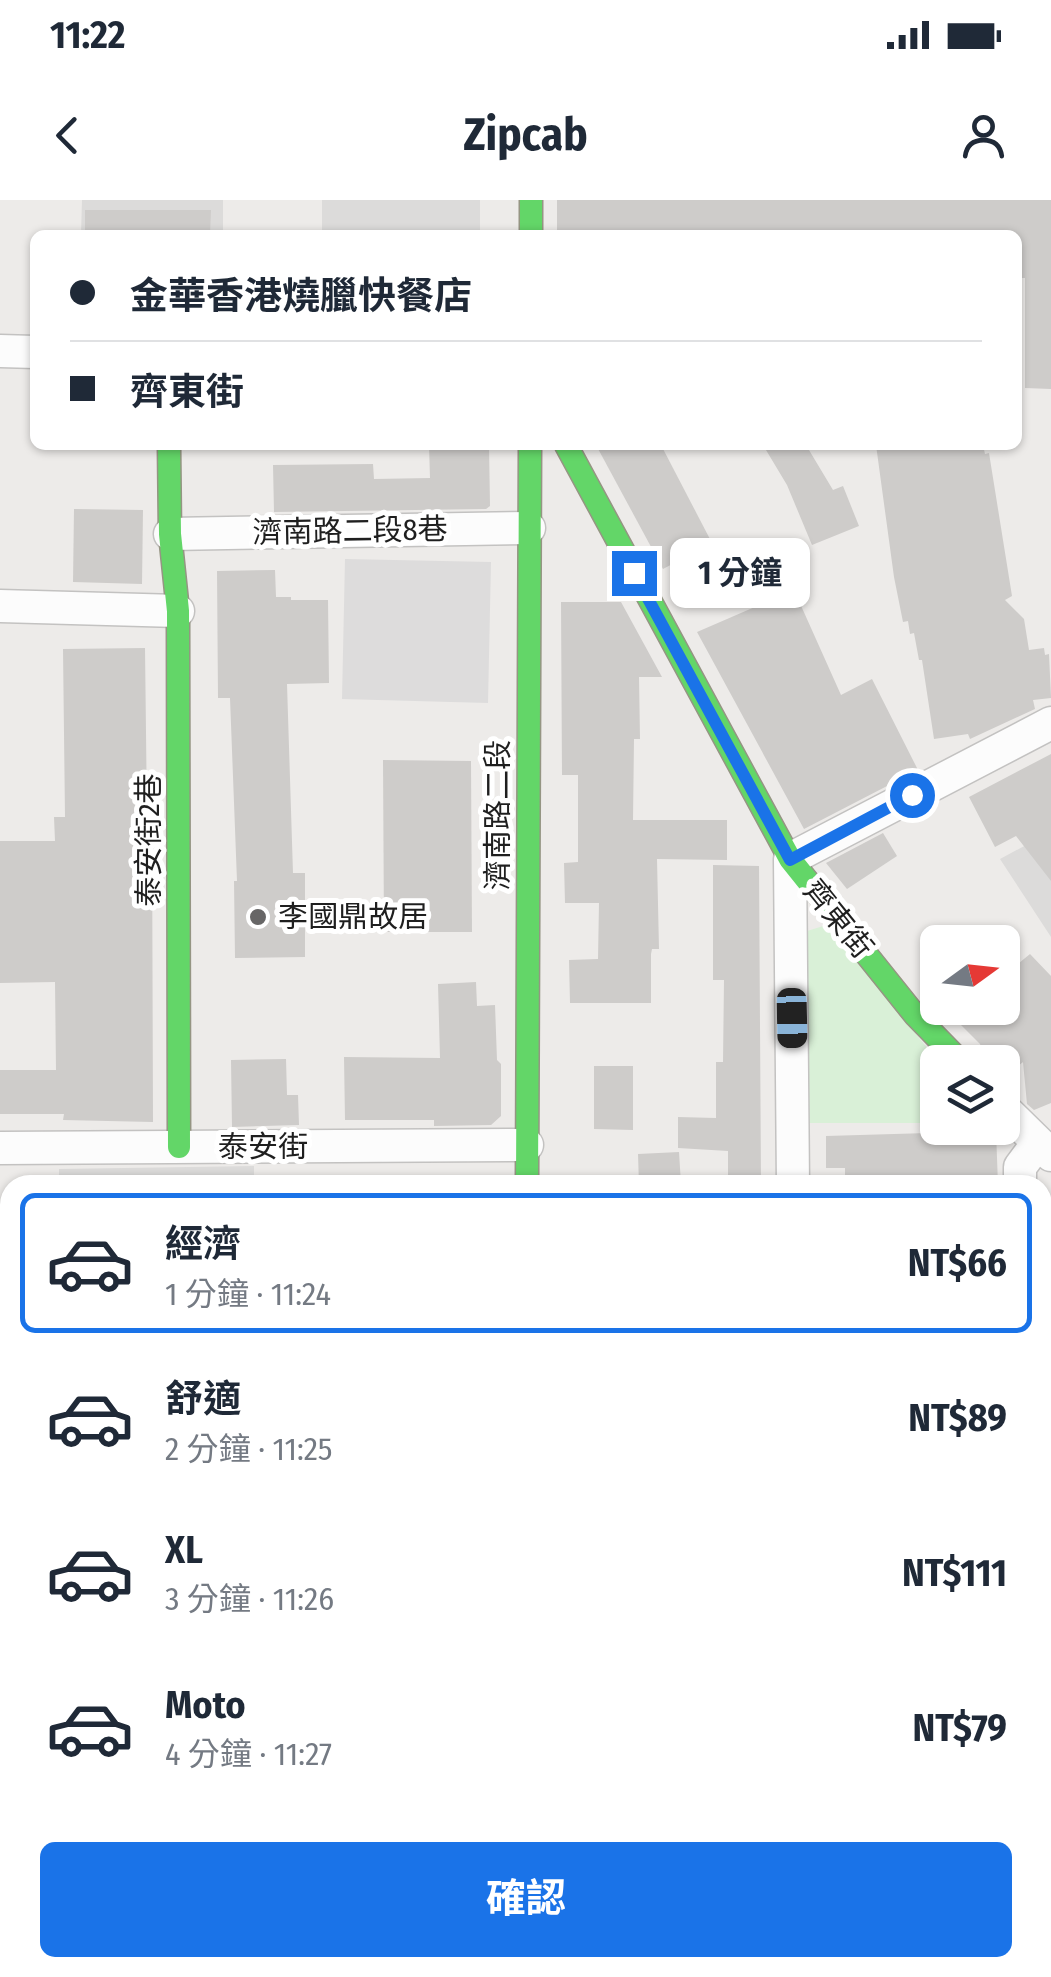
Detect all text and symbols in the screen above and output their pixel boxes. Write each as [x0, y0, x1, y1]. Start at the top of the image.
text: 11:22 [50, 12, 125, 58]
icon: back [40, 108, 95, 163]
text: Zipcab [463, 108, 588, 162]
icon: person [956, 108, 1011, 163]
text: 金華香港燒臘快餐店 [130, 273, 472, 319]
text: 齊東街 [130, 369, 244, 415]
street label: 濟南路二段8巷 [252, 511, 448, 551]
callout: 1 分鐘 [669, 538, 809, 608]
route end [612, 551, 657, 596]
text: 1 分鐘 [698, 554, 782, 592]
street label: 濟南路二段 [480, 740, 516, 890]
street label: 泰安街2巷 [131, 773, 167, 907]
route start [890, 773, 935, 818]
street label: 齊東街 [796, 873, 880, 965]
place label: 李國鼎故居 [278, 899, 428, 935]
marker: 李國鼎故居 [247, 906, 269, 928]
north arrow [920, 925, 1020, 1025]
map controls [920, 925, 1020, 1145]
car [776, 988, 808, 1048]
button: layers [920, 1045, 1020, 1145]
street label: 泰安街 [218, 1129, 308, 1165]
icon: car [45, 1218, 135, 1308]
text: 經濟 [165, 1221, 241, 1267]
text: NT$66 [908, 1240, 1007, 1286]
text: 1 分鐘 · 11:24 [165, 1275, 331, 1313]
icon: car [45, 1373, 135, 1463]
text: 舒適 [165, 1376, 241, 1422]
text: NT$89 [908, 1395, 1007, 1441]
text: 2 分鐘 · 11:25 [165, 1430, 333, 1468]
text: XL [165, 1527, 203, 1573]
icon: car [45, 1528, 135, 1618]
text: NT$111 [902, 1550, 1007, 1596]
text: 3 分鐘 · 11:26 [165, 1580, 334, 1618]
text: Moto [165, 1682, 246, 1728]
icon: car [45, 1683, 135, 1773]
text: NT$79 [912, 1705, 1007, 1751]
text: 4 分鐘 · 11:27 [165, 1735, 332, 1773]
button: 確認 [40, 1842, 1012, 1957]

